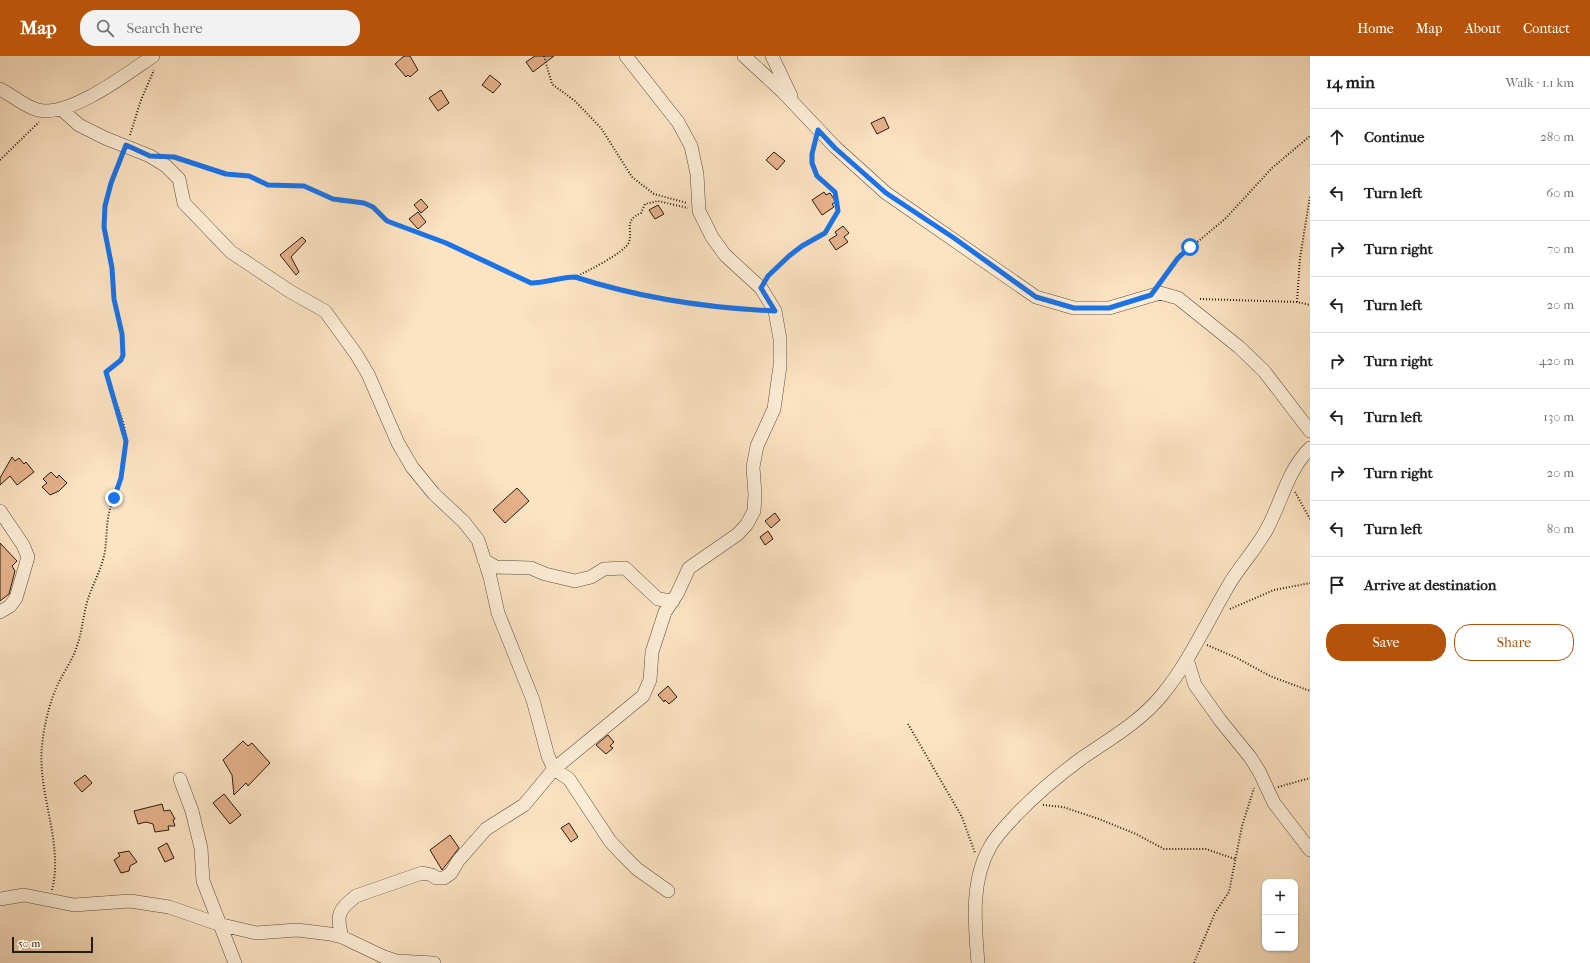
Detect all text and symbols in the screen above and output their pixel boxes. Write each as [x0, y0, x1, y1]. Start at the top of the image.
search box [80, 10, 360, 46]
text: Map [20, 17, 56, 39]
icon: search [94, 17, 116, 39]
text: Search here [126, 19, 203, 37]
text: Home [1357, 20, 1394, 37]
text: Map [1416, 20, 1443, 37]
text: About [1465, 20, 1501, 37]
text: Contact [1523, 20, 1570, 37]
text: 14 min [1326, 72, 1375, 92]
text: Walk · 1.1 km [1506, 75, 1574, 90]
icon: ahead [1326, 126, 1348, 148]
text: Continue [1364, 128, 1424, 146]
text: 280 m [1540, 129, 1574, 144]
icon: left [1326, 182, 1348, 204]
text: Turn left [1364, 184, 1422, 202]
text: 60 m [1546, 185, 1574, 200]
route start [1181, 238, 1199, 256]
icon: right [1326, 238, 1348, 260]
text: Turn right [1364, 240, 1433, 258]
text: 70 m [1547, 241, 1574, 256]
icon: left [1326, 294, 1348, 316]
text: Turn left [1364, 296, 1422, 314]
text: 20 m [1547, 297, 1574, 312]
icon: right [1326, 350, 1348, 372]
text: Turn right [1364, 352, 1433, 370]
text: 420 m [1539, 353, 1574, 368]
icon: left [1326, 406, 1348, 428]
text: Turn left [1364, 408, 1422, 426]
text: 130 m [1543, 409, 1574, 424]
icon: right [1326, 462, 1348, 484]
text: Turn right [1364, 464, 1433, 482]
text: 20 m [1547, 465, 1574, 480]
route end [105, 489, 123, 507]
icon: left [1326, 518, 1348, 540]
text: Turn left [1364, 520, 1422, 538]
text: 80 m [1547, 521, 1574, 536]
icon: arrive [1326, 574, 1348, 596]
text: Arrive at destination [1364, 576, 1496, 594]
button: Save [1326, 624, 1446, 661]
button: Share [1454, 624, 1574, 661]
map controls [1262, 879, 1298, 951]
button: + [1262, 879, 1298, 915]
button: − [1262, 915, 1298, 951]
scale bar [12, 935, 93, 954]
text: 50 m [18, 937, 40, 950]

